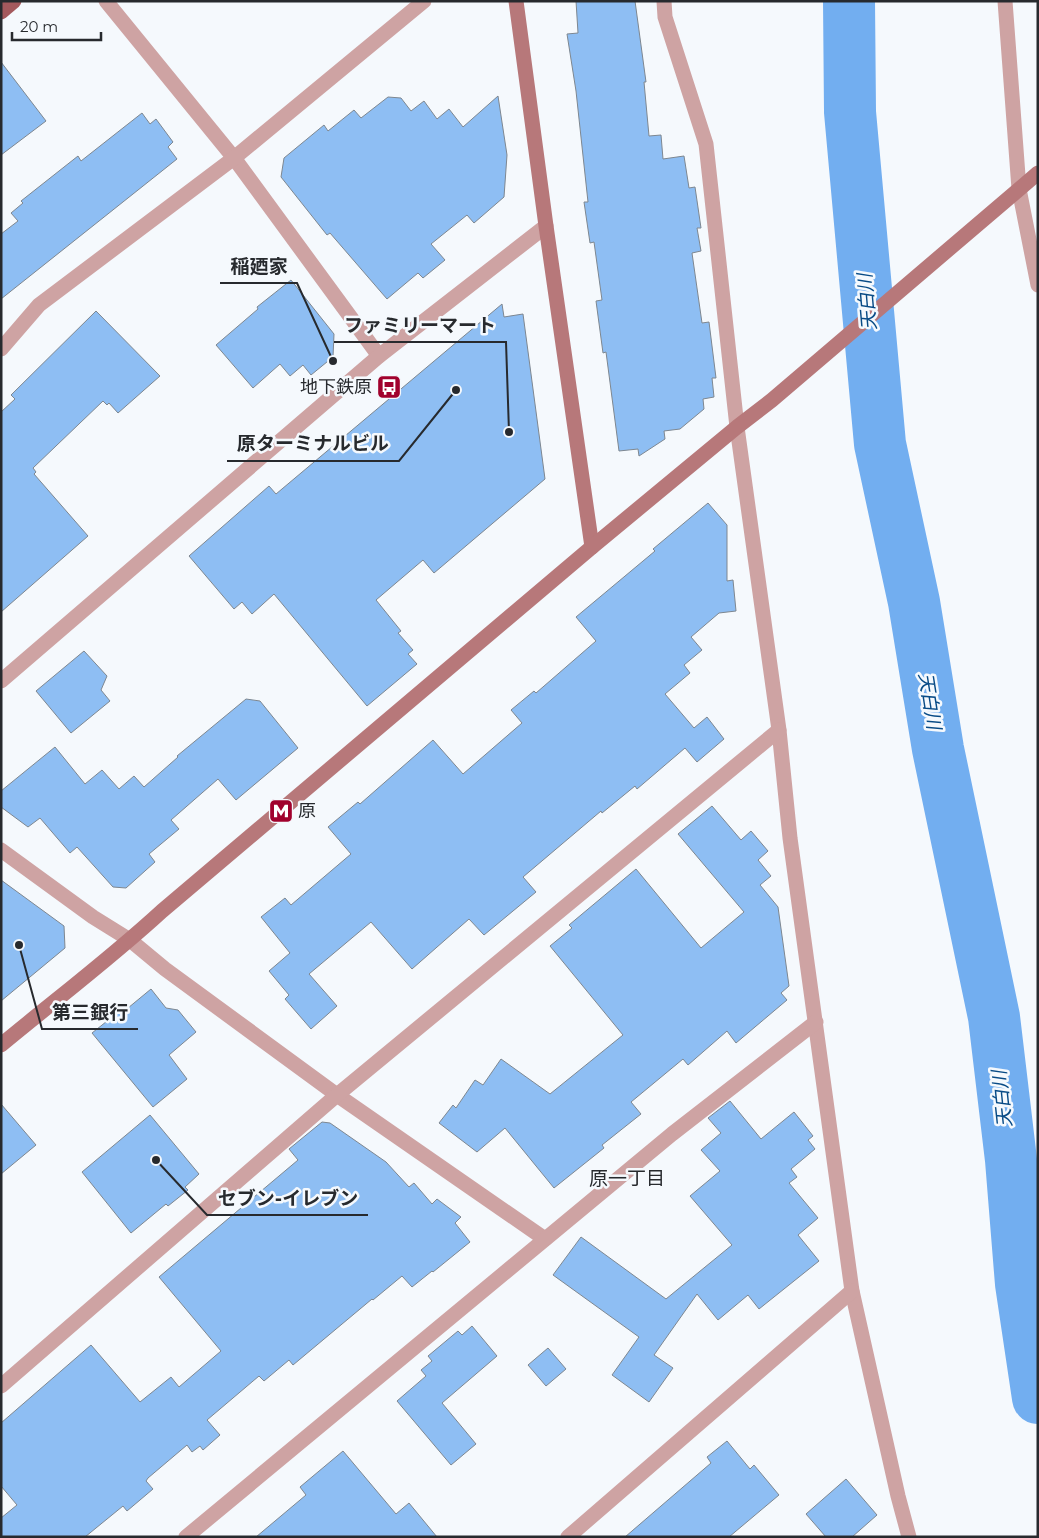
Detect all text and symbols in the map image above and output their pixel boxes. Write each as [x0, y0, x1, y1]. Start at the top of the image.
scale bar [12, 10, 101, 42]
text: 20 m [20, 17, 58, 36]
callout: 稲廼家 [220, 249, 297, 283]
text: 稲廼家 [230, 255, 288, 278]
water label: 天白川 [853, 271, 881, 331]
callout: ファミリーマート [334, 308, 506, 342]
text: ファミリーマート [344, 314, 496, 337]
bus stop icon: 地下鉄原 [376, 374, 402, 400]
place label: 地下鉄原 [300, 376, 372, 398]
callout: 原ターミナルビル [227, 427, 399, 461]
text: 原ターミナルビル [237, 432, 389, 455]
water label: 天白川 [914, 671, 946, 733]
metro station icon: 原 [268, 798, 294, 824]
place label: 原 [298, 800, 316, 822]
callout: 第三銀行 [42, 995, 138, 1029]
text: 第三銀行 [52, 1001, 128, 1024]
water label: 天白川 [987, 1067, 1016, 1129]
district label: 原一丁目 [589, 1167, 665, 1190]
callout: セブン-イレブン [207, 1181, 368, 1215]
text: セブン-イレブン [218, 1187, 358, 1210]

